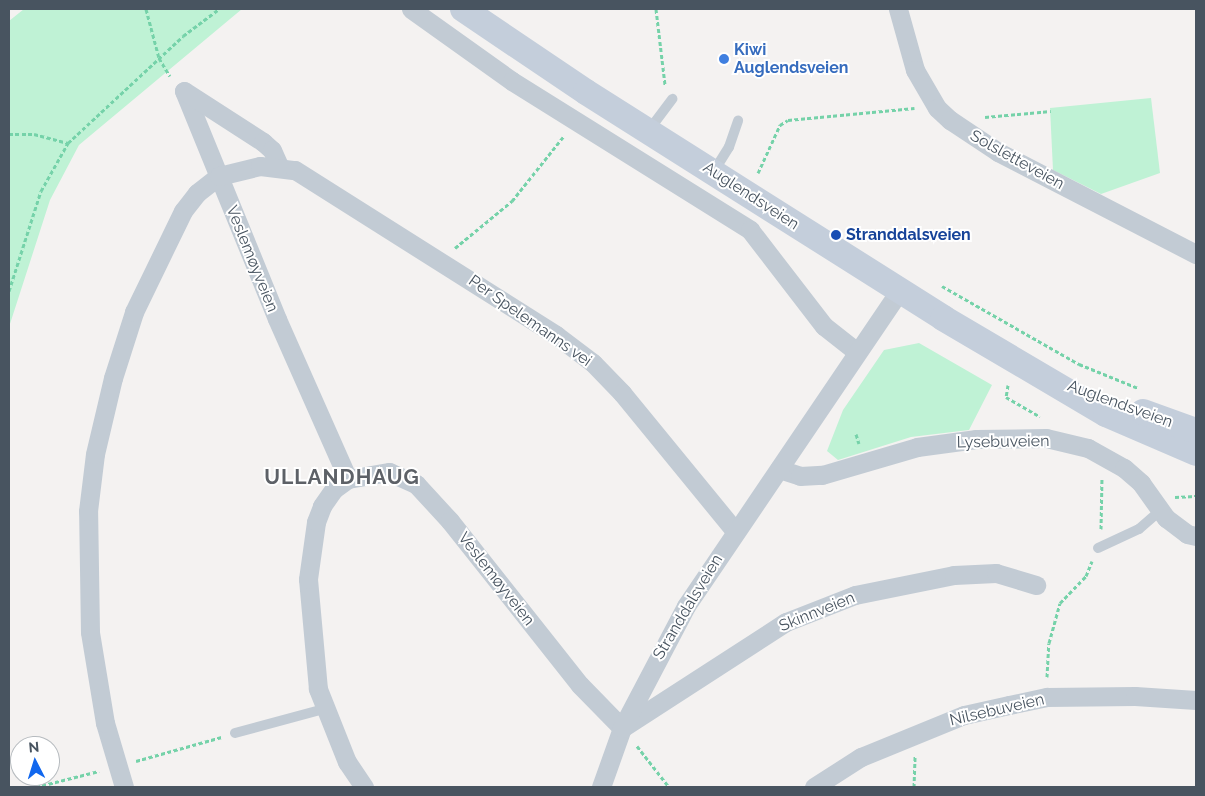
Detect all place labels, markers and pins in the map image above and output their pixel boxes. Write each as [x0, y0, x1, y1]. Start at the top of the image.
place label: Kiwi Auglendsveien [734, 40, 848, 78]
marker: Kiwi Auglendsveien [718, 53, 730, 65]
place label: Stranddalsveien [846, 225, 971, 245]
marker: Stranddalsveien [830, 229, 842, 241]

